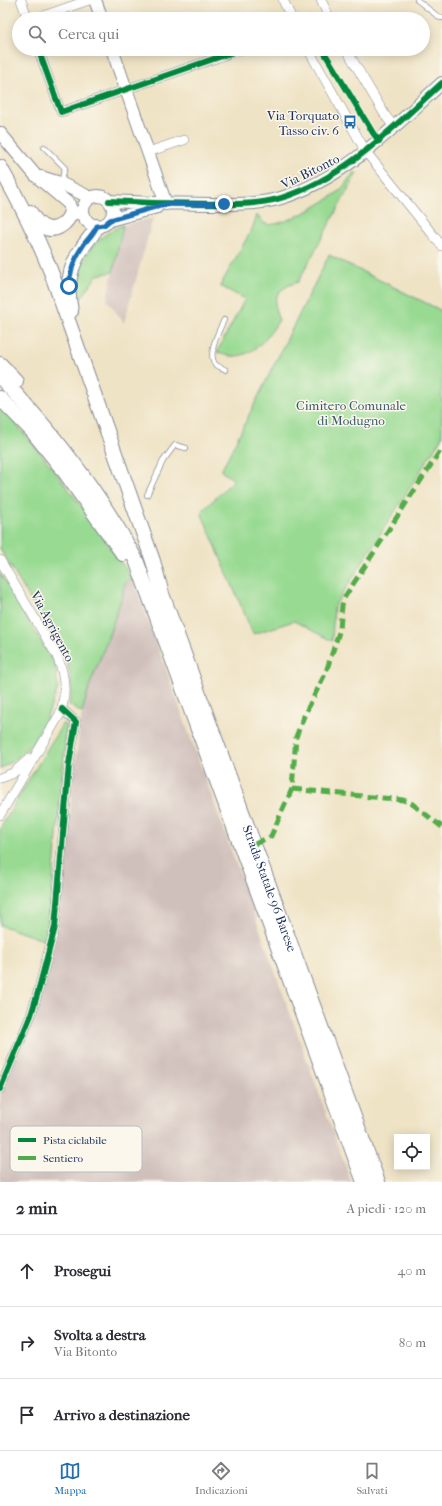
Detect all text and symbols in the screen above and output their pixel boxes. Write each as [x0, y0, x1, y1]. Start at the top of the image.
search box [12, 12, 430, 56]
icon: search [26, 23, 48, 45]
text: Cerca qui [58, 25, 119, 43]
place label: Via Torquato Tasso civ. 6 [266, 108, 340, 138]
bus stop icon: Via Torquato Tasso civ. 6 [342, 114, 358, 130]
street label: Via Bitonto [278, 151, 342, 192]
route end [215, 195, 233, 213]
route start [60, 277, 78, 295]
park label: Cimitero Comunale di Modugno [296, 398, 406, 428]
street label: Via Agrigento [27, 587, 78, 665]
street label: Strada Statale 96 Barese [240, 823, 300, 954]
legend [10, 1126, 142, 1172]
text: Pista ciclabile [43, 1134, 107, 1147]
map controls [394, 1134, 430, 1170]
button: locate [394, 1134, 430, 1170]
text: Sentiero [43, 1152, 84, 1165]
text: 2 min [16, 1198, 57, 1218]
text: A piedi · 120 m [346, 1201, 426, 1216]
icon: ahead [16, 1260, 38, 1282]
text: Prosegui [54, 1262, 111, 1280]
text: 40 m [398, 1263, 426, 1278]
text: Svolta a destra [54, 1326, 146, 1344]
icon: right [16, 1332, 38, 1354]
text: 80 m [399, 1335, 426, 1350]
text: Via Bitonto [54, 1344, 117, 1359]
icon: arrive [16, 1404, 38, 1426]
text: Arrivo a destinazione [54, 1406, 190, 1424]
tab: Mappa [54, 1460, 86, 1497]
tab: Indicazioni [195, 1460, 248, 1497]
tab: Salvati [356, 1460, 388, 1497]

